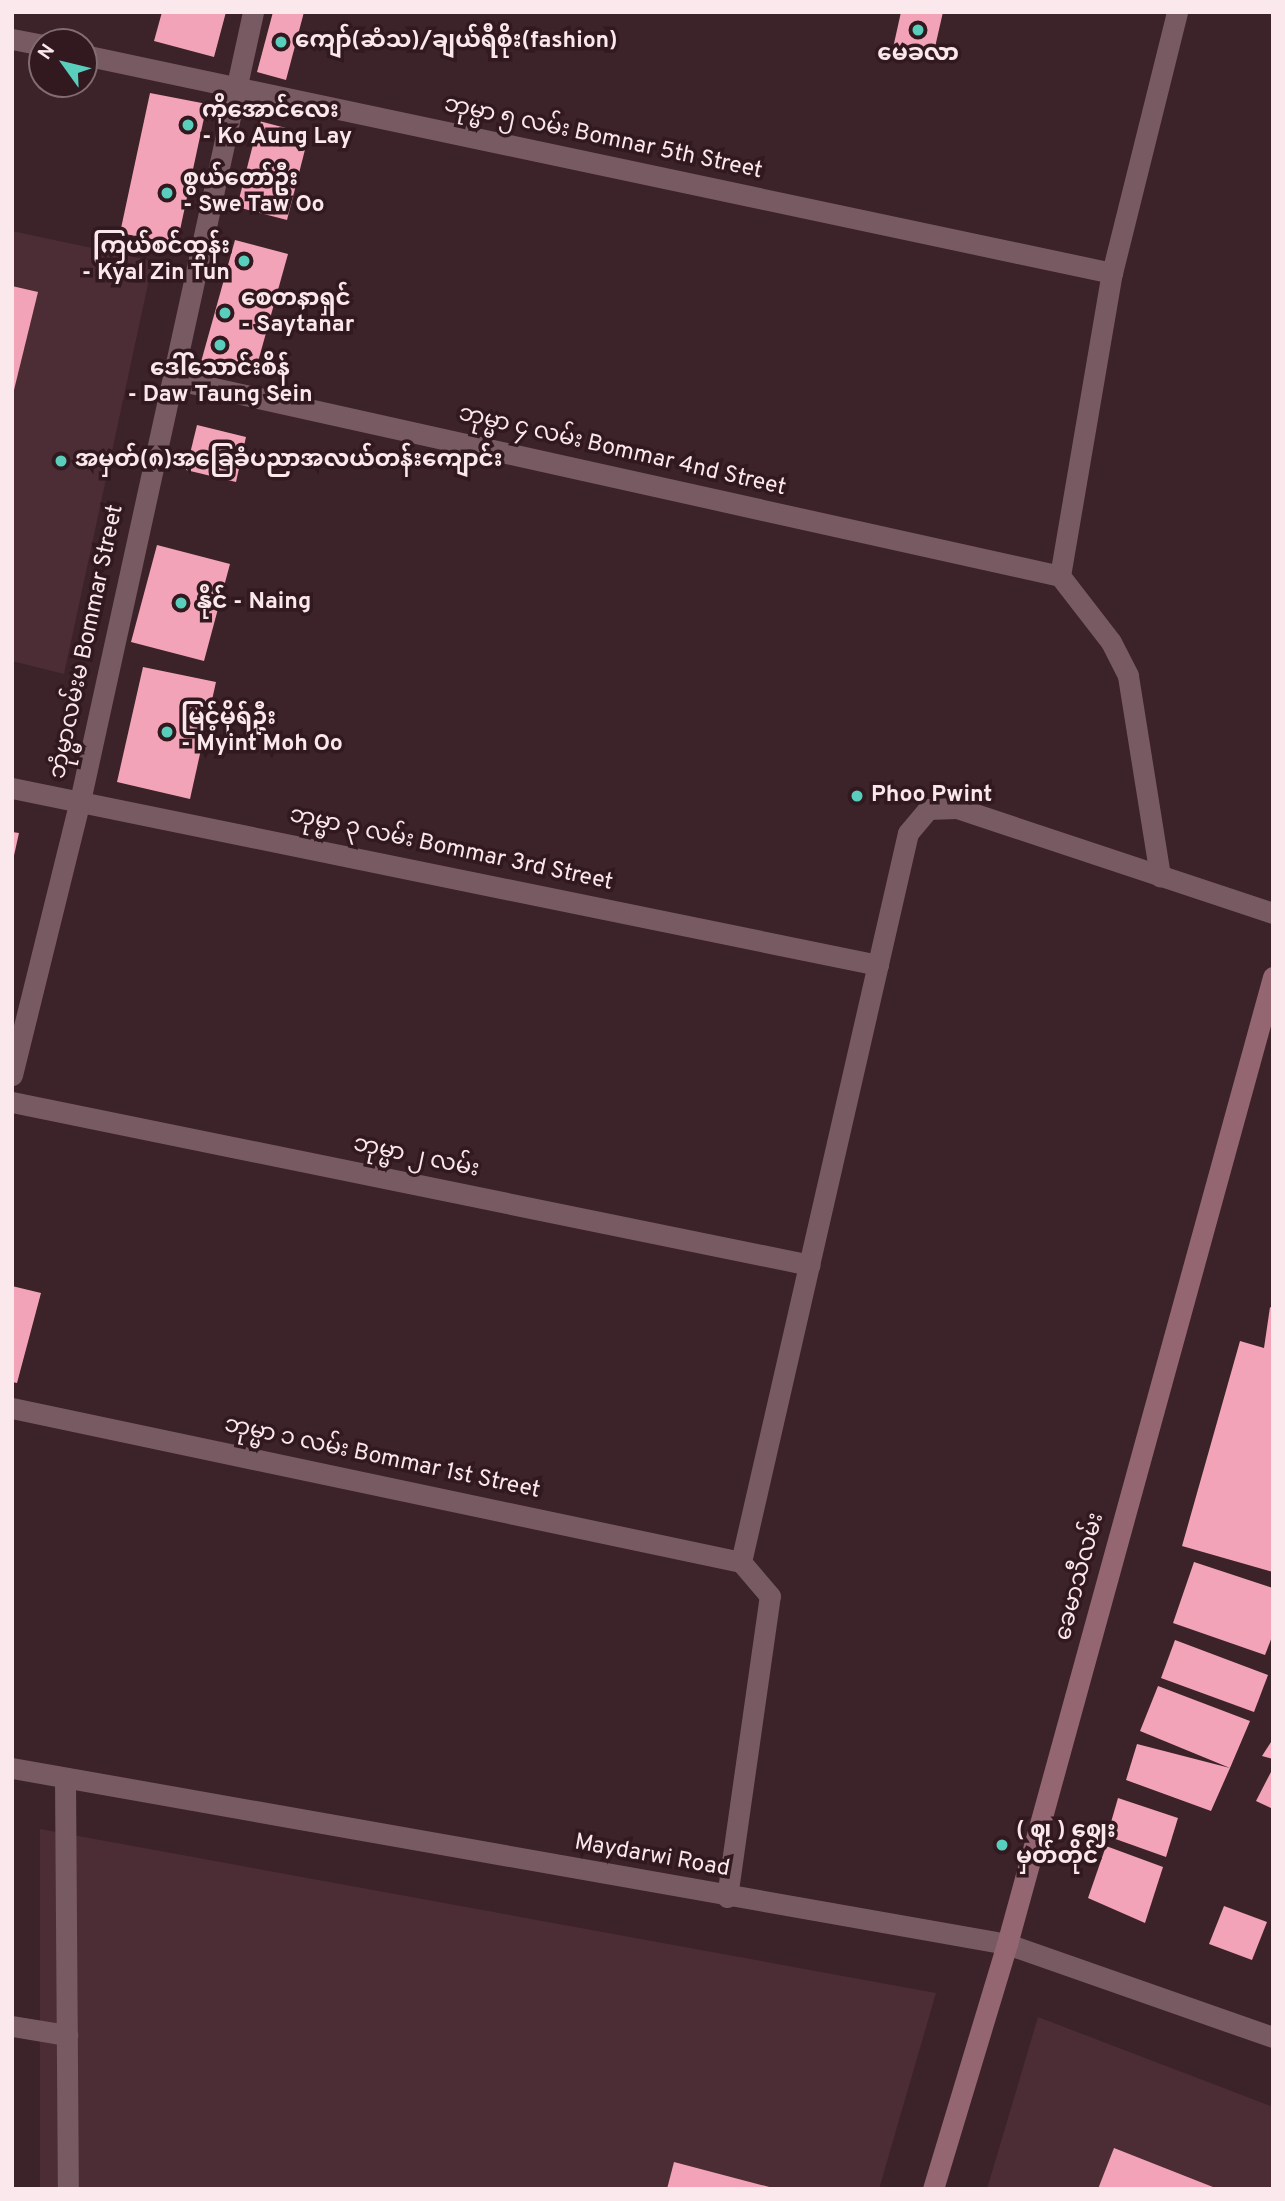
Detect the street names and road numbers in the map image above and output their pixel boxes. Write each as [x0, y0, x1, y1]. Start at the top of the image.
street label: ဘုမ္မာ ၅ လမ်း Bomnar 5th Street [441, 92, 765, 186]
street label: ဘုမ္မာ ၄ လမ်း Bommar 4nd Street [456, 401, 788, 503]
street label: ဘုံမ္မာလမ်းမ Bommar Street [45, 502, 131, 782]
street label: ဘုမ္မာ ၃ လမ်း Bommar 3rd Street [287, 802, 615, 898]
street label: ဘုမ္မာ ၂ လမ်း [351, 1131, 481, 1185]
street label: ဘုမ္မာ ၁ လမ်း Bommar 1st Street [222, 1412, 542, 1506]
street label: ခေမာသီလမ်း [1051, 1510, 1111, 1644]
street label: Maydarwi Road [572, 1830, 732, 1884]

